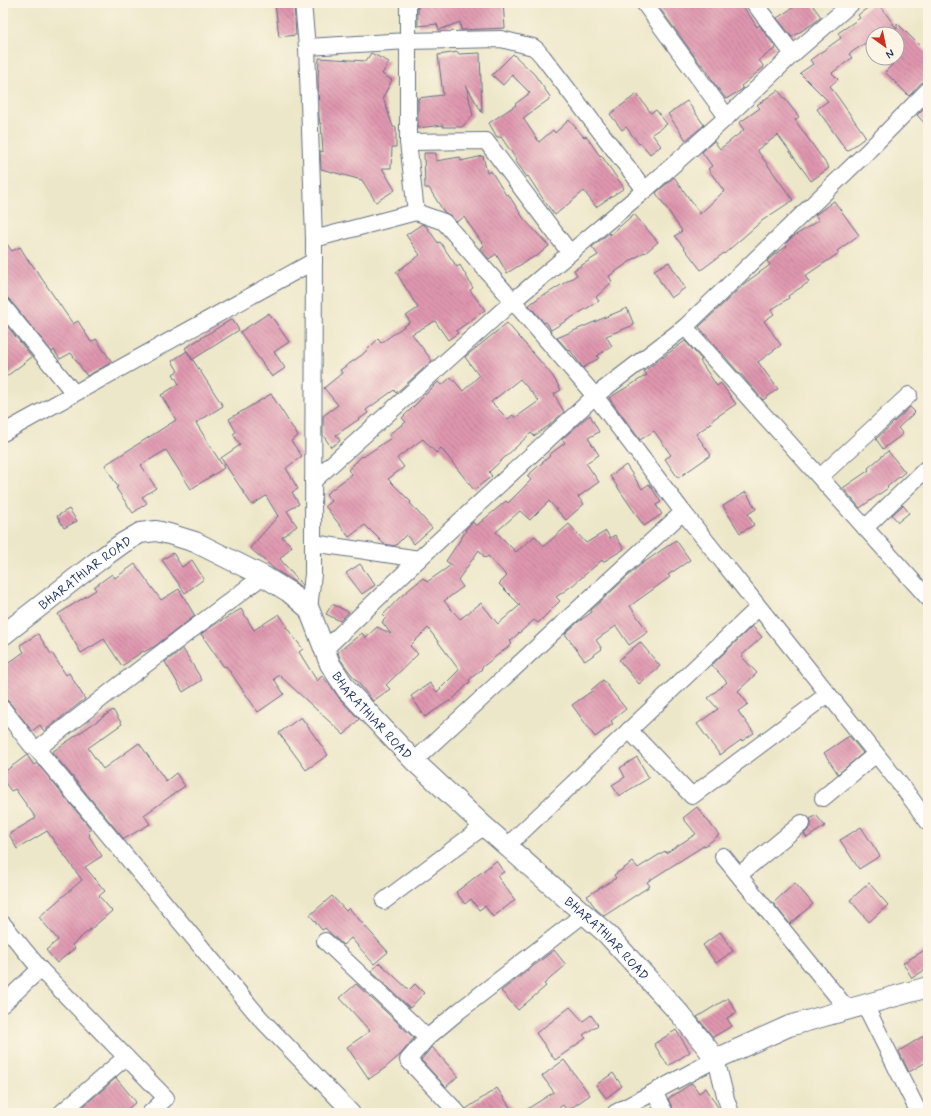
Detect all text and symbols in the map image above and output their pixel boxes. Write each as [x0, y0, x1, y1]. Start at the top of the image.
north arrow [865, 26, 905, 66]
text: N [883, 46, 897, 61]
street label: BHARATHIAR ROAD [36, 533, 135, 614]
street label: BHARATHIAR ROAD [327, 669, 415, 764]
street label: BHARATHIAR ROAD [560, 893, 652, 984]

